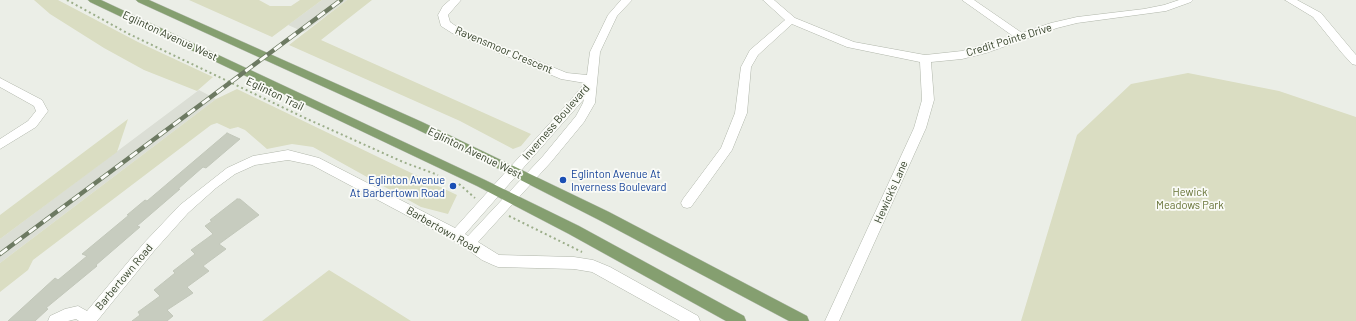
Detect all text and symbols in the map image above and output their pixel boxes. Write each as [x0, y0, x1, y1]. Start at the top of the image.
street label: Eglinton Avenue West [120, 8, 220, 64]
street label: Credit Pointe Drive [965, 21, 1053, 59]
street label: Ravensmoor Crescent [453, 23, 555, 77]
street label: Eglinton Trail [244, 74, 306, 114]
street label: Inverness Boulevard [520, 82, 592, 162]
street label: Eglinton Avenue West [426, 124, 524, 182]
street label: Hewick's Lane [871, 159, 911, 225]
place label: Eglinton Avenue At Inverness Boulevard [571, 167, 667, 193]
place label: Eglinton Avenue At Barbertown Road [350, 173, 445, 199]
marker: Eglinton Avenue At Inverness Boulevard [558, 175, 568, 185]
marker: Eglinton Avenue At Barbertown Road [448, 181, 458, 191]
park label: Hewick Meadows Park [1156, 185, 1224, 211]
street label: Barbertown Road [404, 204, 482, 256]
street label: Barbertown Road [92, 241, 156, 313]

